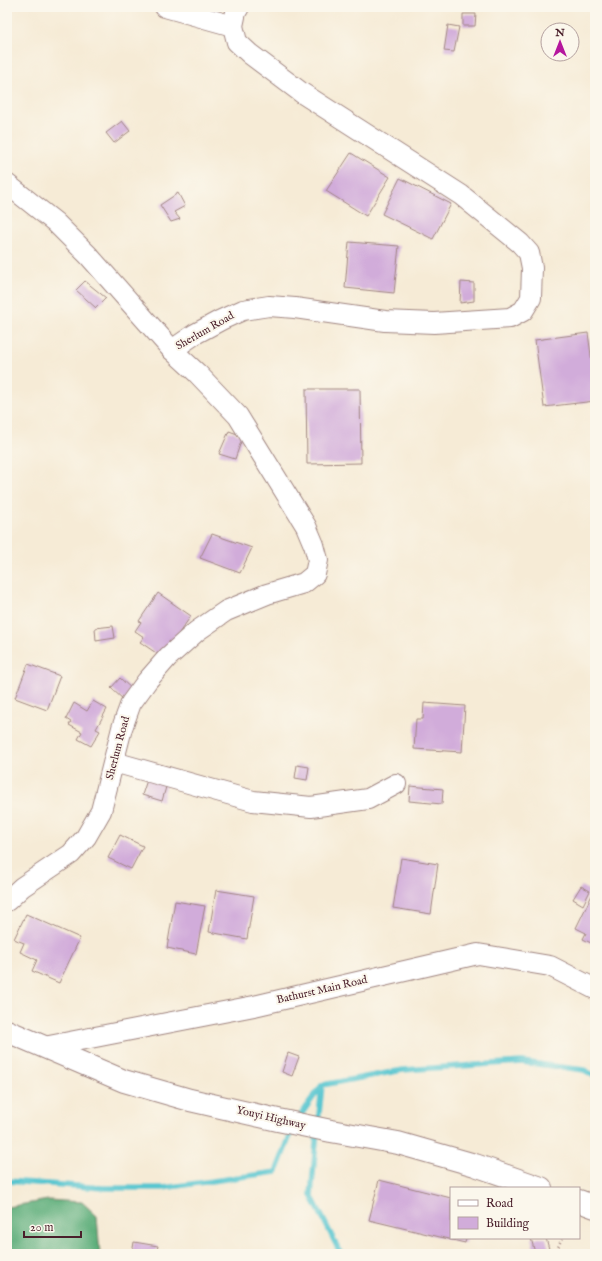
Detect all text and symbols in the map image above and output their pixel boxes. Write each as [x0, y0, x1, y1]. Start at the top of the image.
north arrow [540, 22, 580, 62]
text: N [554, 26, 565, 40]
street label: Sherlum Road [173, 309, 237, 353]
street label: Sherlum Road [103, 715, 133, 781]
street label: Bathurst Main Road [275, 973, 369, 1007]
street label: Youyi Highway [235, 1103, 307, 1133]
legend [450, 1187, 580, 1239]
text: Road [486, 1196, 514, 1211]
scale bar [24, 1213, 81, 1239]
text: Building [486, 1216, 530, 1231]
text: 20 m [30, 1220, 53, 1235]

